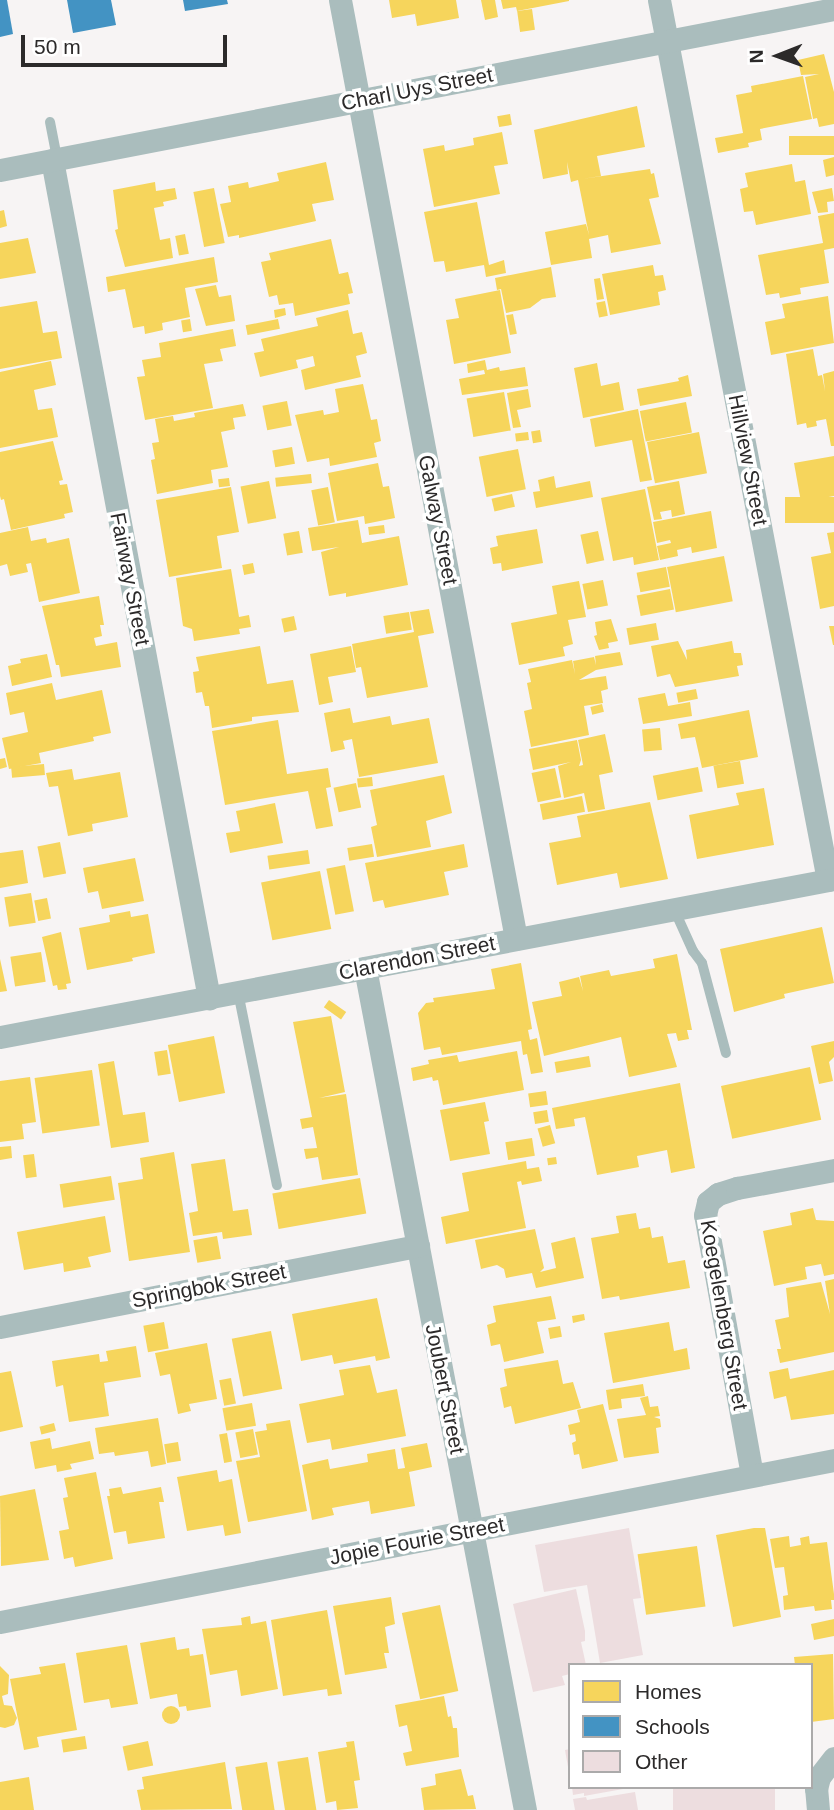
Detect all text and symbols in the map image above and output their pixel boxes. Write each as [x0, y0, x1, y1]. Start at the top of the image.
scale bar [24, 21, 231, 65]
north arrow [743, 21, 813, 91]
text: 50 m [34, 35, 81, 58]
text: N [746, 49, 767, 63]
street label: Charl Uys Street [339, 62, 495, 116]
street label: Hillview Street [723, 392, 773, 528]
street label: Galway Street [413, 453, 463, 587]
street label: Fairway Street [105, 510, 155, 648]
street label: Clarendon Street [337, 930, 497, 986]
street label: Koegelenberg Street [695, 1218, 753, 1412]
street label: Springbok Street [130, 1259, 288, 1313]
street label: Joubert Street [420, 1322, 470, 1456]
street label: Jopie Fourie Street [328, 1512, 506, 1570]
legend [568, 1663, 813, 1789]
text: Homes [635, 1680, 702, 1703]
text: Schools [635, 1715, 710, 1738]
text: Other [635, 1750, 688, 1773]

